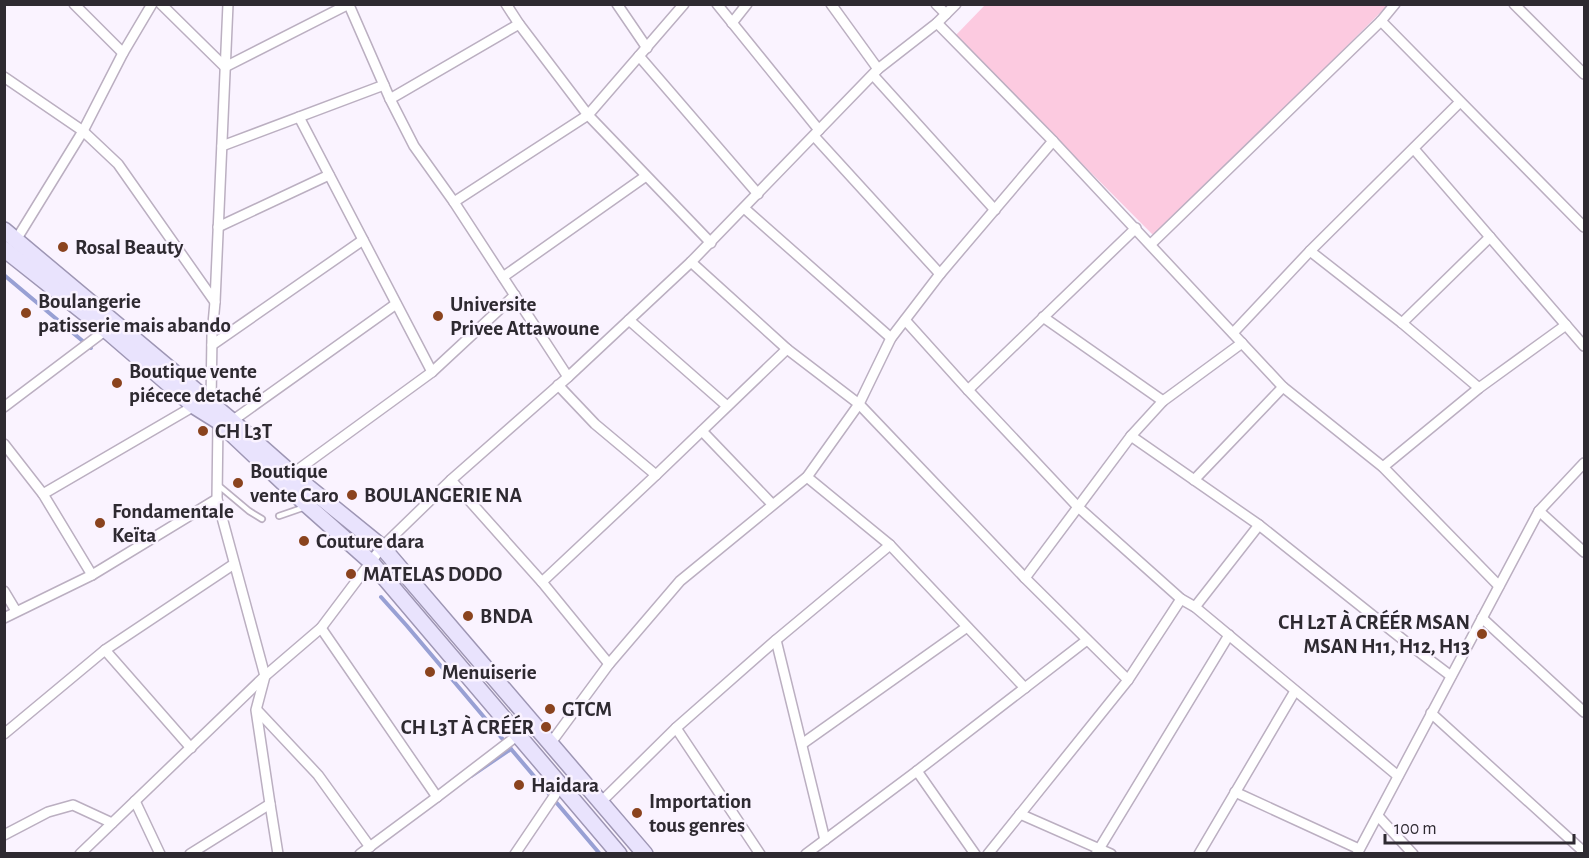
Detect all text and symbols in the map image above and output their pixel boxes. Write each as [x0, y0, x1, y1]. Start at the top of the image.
place label: Rosal Beauty [75, 237, 184, 258]
marker: Rosal Beauty [56, 240, 70, 254]
place label: Boulangerie patisserie mais abando [38, 291, 231, 336]
place label: Universite Privee Attawoune [450, 294, 599, 339]
marker: Boulangerie patisserie mais abando [19, 306, 33, 320]
marker: Universite Privee Attawoune [431, 309, 445, 323]
place label: Boutique vente piécece detaché [129, 361, 262, 406]
marker: Boutique vente piécece detaché [110, 376, 124, 390]
place label: CH L3T [215, 421, 273, 442]
marker: CH L3T [196, 424, 210, 438]
place label: Boutique vente Caro [250, 461, 339, 506]
marker: Boutique vente Caro [231, 476, 245, 490]
place label: BOULANGERIE NA [364, 485, 523, 506]
marker: BOULANGERIE NA [345, 488, 359, 502]
place label: Fondamentale Keïta [112, 501, 234, 546]
marker: Fondamentale Keïta [93, 516, 107, 530]
place label: Couture dara [316, 531, 424, 552]
marker: Couture dara [297, 534, 311, 548]
place label: MATELAS DODO [363, 564, 502, 585]
marker: MATELAS DODO [344, 567, 358, 581]
place label: BNDA [480, 606, 533, 627]
marker: BNDA [461, 609, 475, 623]
place label: CH L2T À CRÉÉR MSAN MSAN H11, H12, H13 [1278, 609, 1470, 657]
marker: CH L2T À CRÉÉR MSAN MSAN H11, H12, H13 [1475, 627, 1489, 641]
place label: Menuiserie [442, 662, 537, 683]
marker: Menuiserie [423, 665, 437, 679]
place label: GTCM [562, 699, 612, 720]
marker: GTCM [543, 702, 557, 716]
place label: CH L3T À CRÉÉR [401, 714, 534, 738]
marker: CH L3T À CRÉÉR [539, 720, 553, 734]
place label: Haidara [531, 775, 599, 796]
marker: Haidara [512, 778, 526, 792]
place label: Importation tous genres [649, 791, 752, 836]
marker: Importation tous genres [630, 806, 644, 820]
scale bar [1385, 807, 1574, 845]
text: 100 m [1394, 820, 1437, 838]

